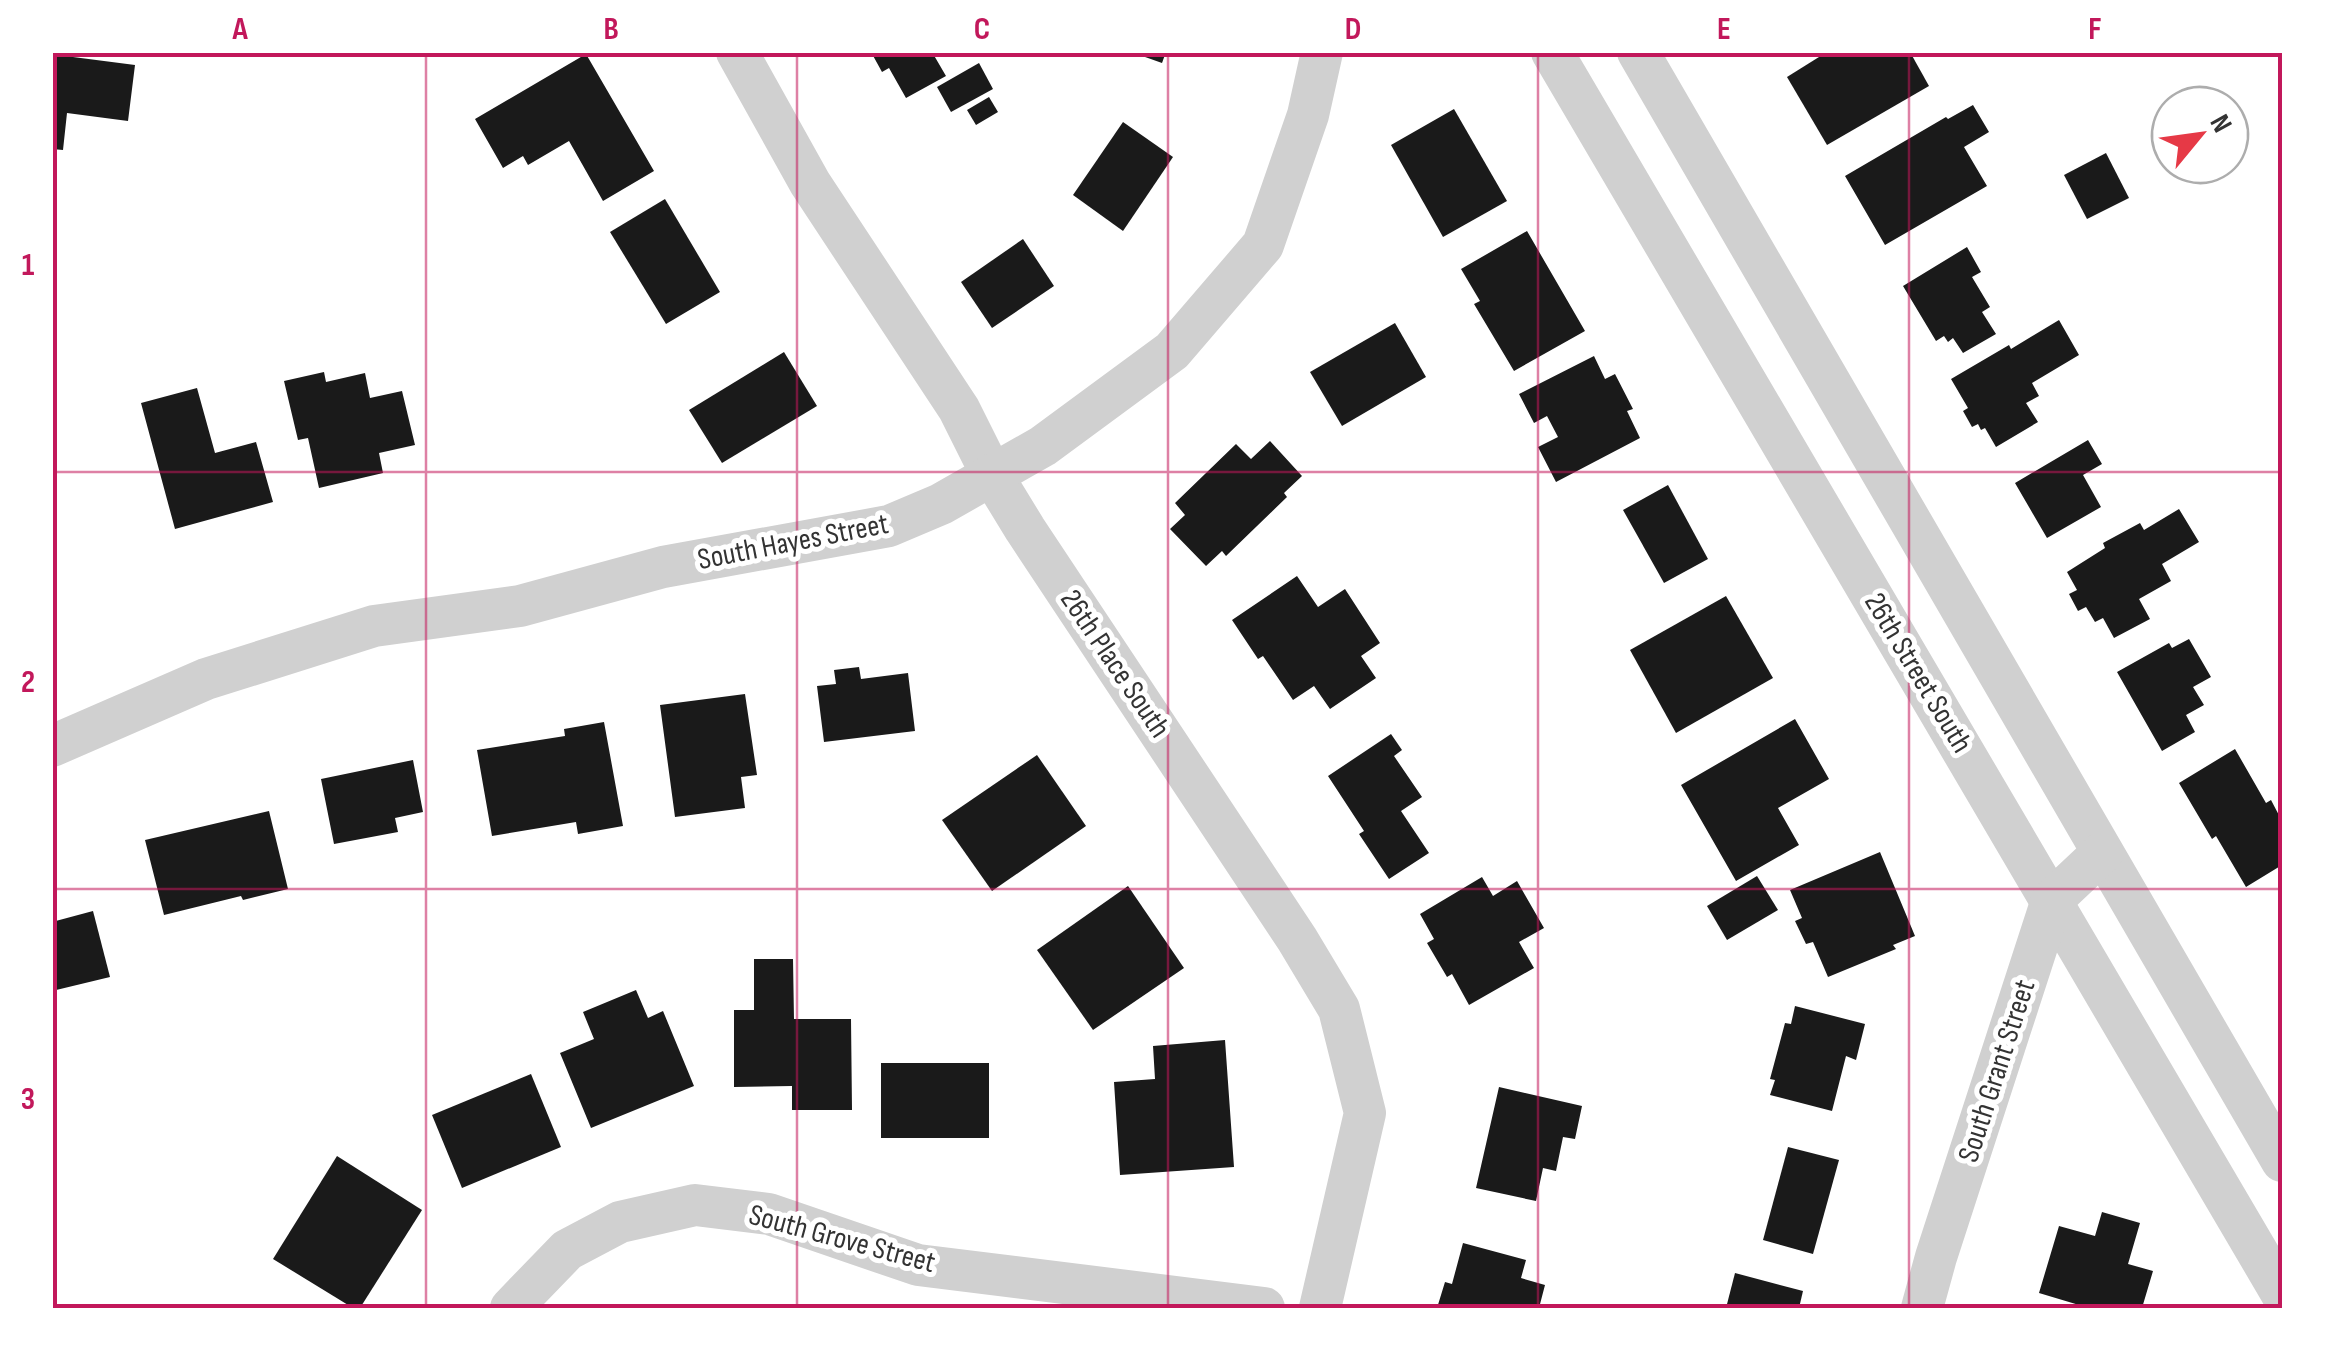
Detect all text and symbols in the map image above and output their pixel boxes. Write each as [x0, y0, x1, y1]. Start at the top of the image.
text: A [231, 10, 248, 49]
text: B [603, 10, 619, 49]
text: C [974, 10, 990, 49]
text: D [1345, 10, 1361, 49]
text: E [1717, 10, 1731, 49]
text: F [2088, 10, 2102, 49]
north arrow [2150, 85, 2250, 185]
text: N [2202, 109, 2239, 138]
text: 1 [22, 246, 35, 285]
street label: South Hayes Street [695, 506, 891, 578]
street label: 26th Place South [1052, 583, 1178, 745]
street label: 26th Street South [1856, 587, 1980, 759]
text: 2 [21, 663, 35, 702]
street label: South Grant Street [1951, 975, 2043, 1167]
text: 3 [21, 1080, 35, 1119]
street label: South Grove Street [745, 1197, 939, 1281]

